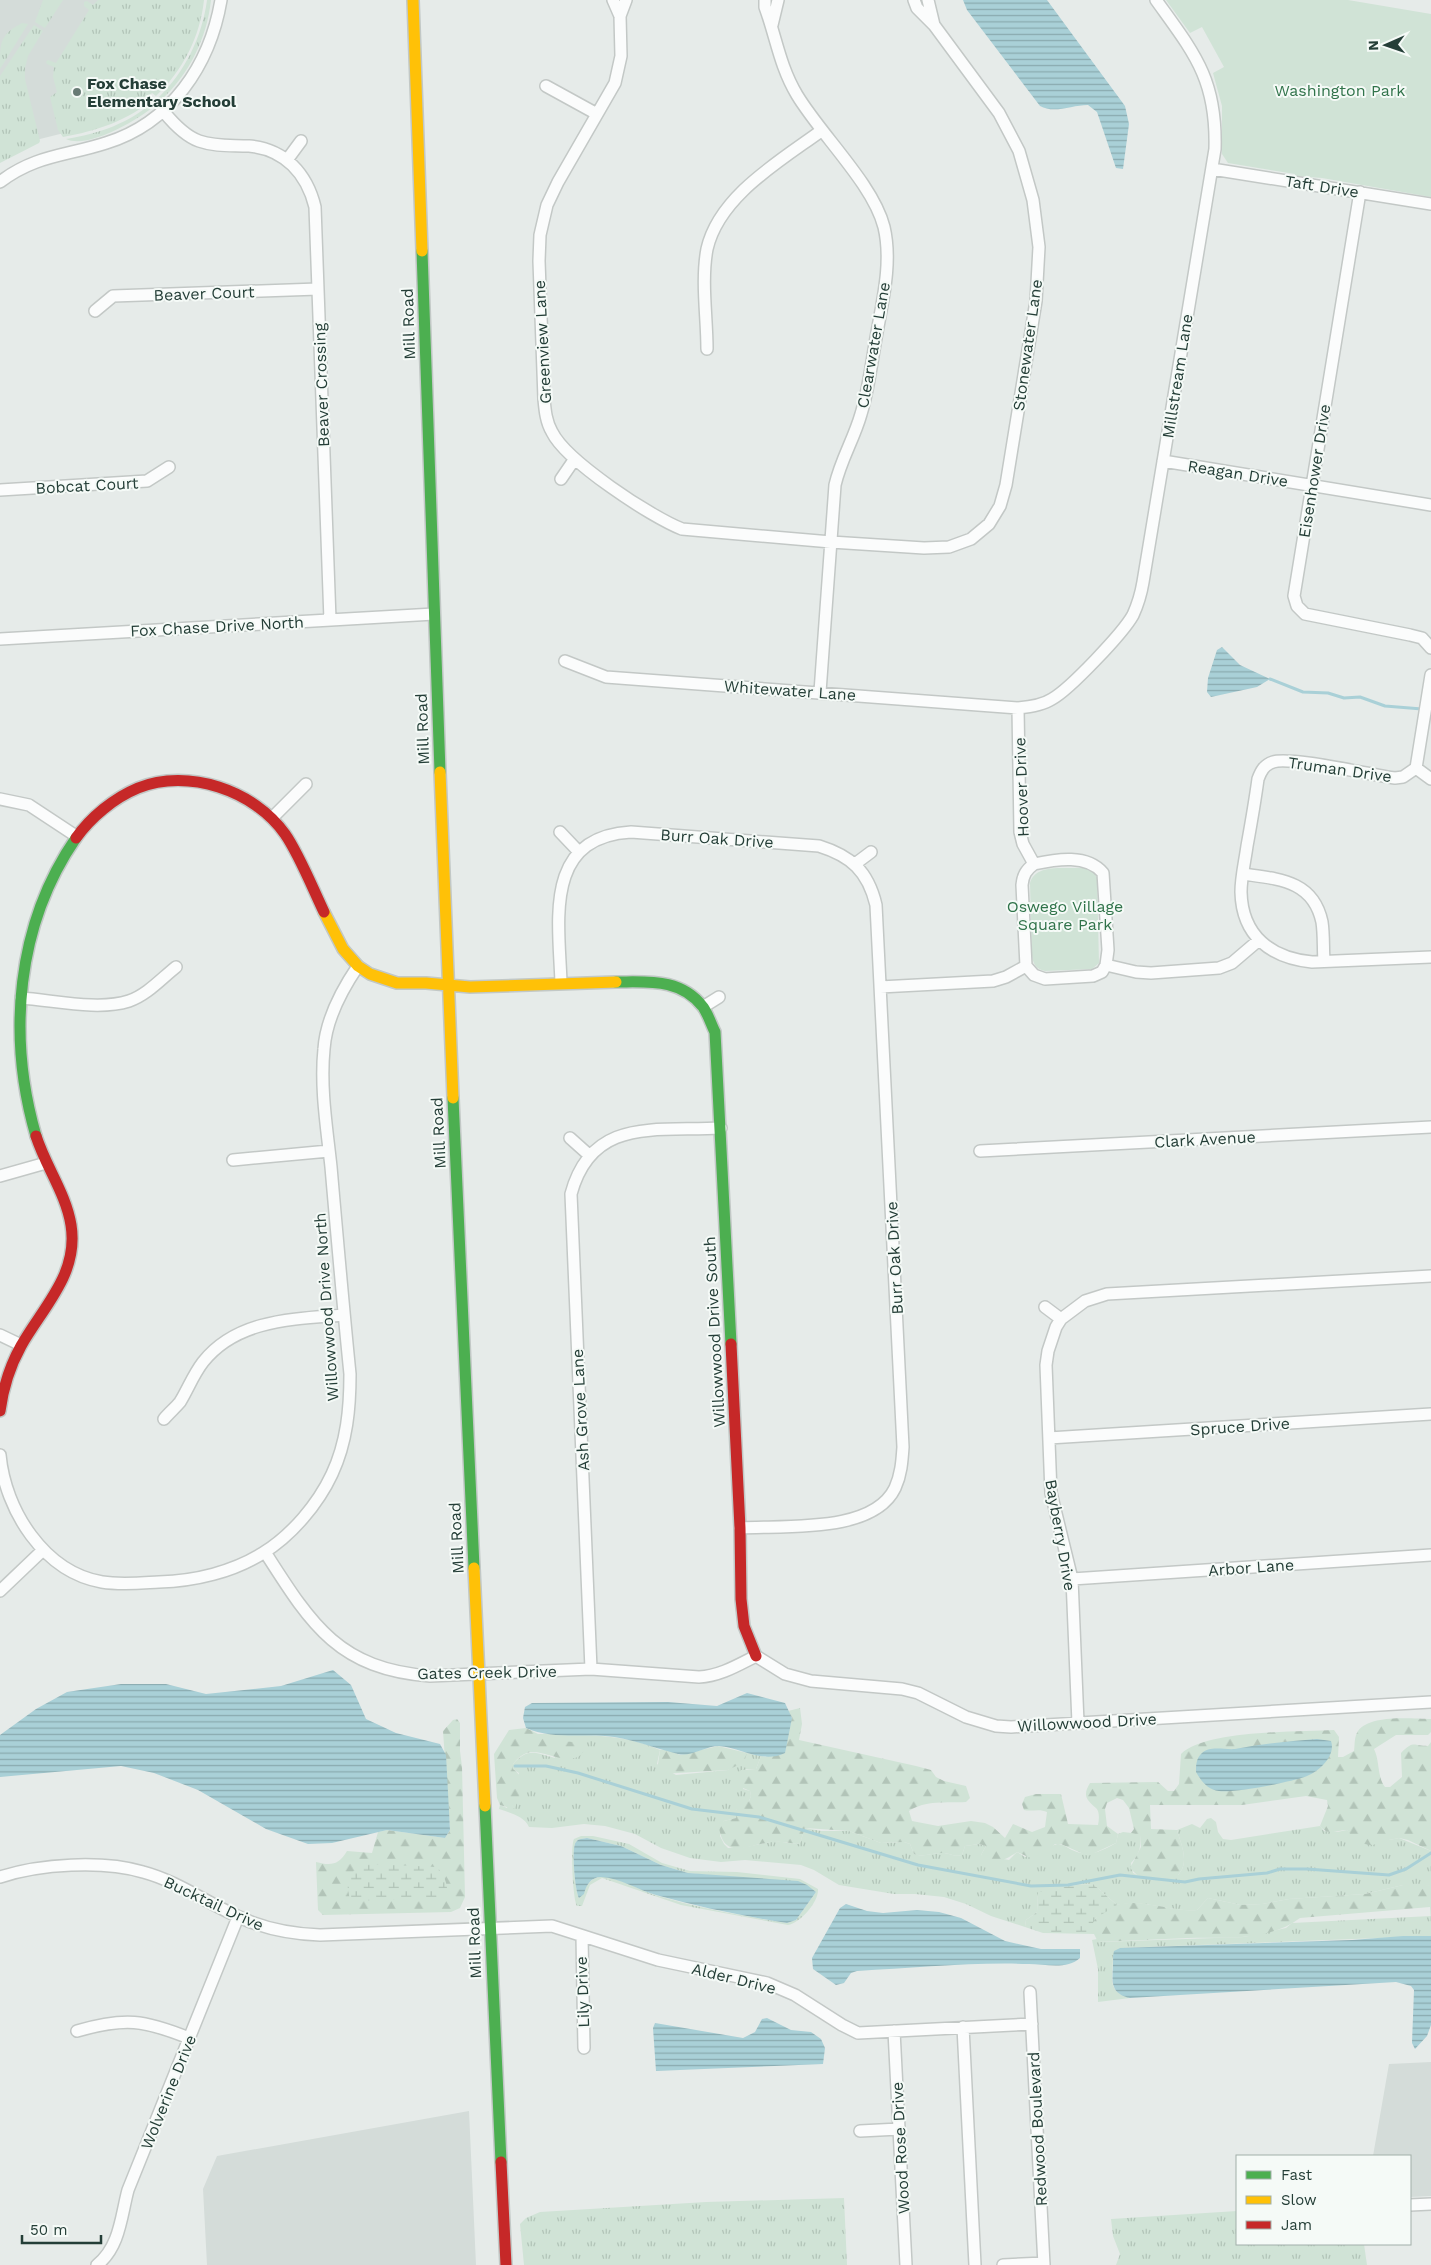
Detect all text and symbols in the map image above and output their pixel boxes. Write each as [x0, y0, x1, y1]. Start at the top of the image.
north arrow [1361, 20, 1411, 70]
text: N [1365, 40, 1381, 51]
place label: Fox Chase Elementary School [87, 74, 237, 111]
park label: Washington Park [1275, 81, 1405, 100]
marker: Fox Chase Elementary School [71, 86, 83, 98]
street label: Taft Drive [1284, 171, 1360, 202]
street label: Stonewater Lane [1009, 278, 1046, 412]
street label: Greenview Lane [530, 280, 555, 404]
street label: Clearwater Lane [853, 280, 894, 410]
street label: Beaver Court [153, 282, 255, 305]
street label: Mill Road [398, 288, 419, 360]
street label: Millstream Lane [1158, 312, 1197, 440]
street label: Beaver Crossing [310, 322, 333, 447]
street label: Eisenhower Drive [1295, 403, 1334, 539]
street label: Reagan Drive [1186, 456, 1289, 491]
street label: Bobcat Court [35, 473, 139, 498]
street label: Fox Chase Drive North [130, 612, 304, 641]
street label: Whitewater Lane [723, 676, 857, 705]
street label: Mill Road [412, 693, 433, 765]
street label: Hoover Drive [1010, 737, 1033, 837]
street label: Truman Drive [1287, 753, 1393, 786]
street label: Burr Oak Drive [660, 825, 774, 852]
park label: Oswego Village Square Park [1007, 897, 1123, 934]
street label: Mill Road [427, 1097, 450, 1169]
street label: Clark Avenue [1154, 1127, 1256, 1152]
street label: Burr Oak Drive [882, 1201, 907, 1315]
street label: Willowwood Drive North [310, 1212, 343, 1402]
street label: Willowwood Drive South [700, 1236, 729, 1428]
street label: Ash Grove Lane [568, 1348, 593, 1472]
street label: Spruce Drive [1189, 1414, 1291, 1439]
street label: Bayberry Drive [1041, 1478, 1080, 1592]
street label: Mill Road [445, 1502, 468, 1574]
street label: Arbor Lane [1207, 1555, 1295, 1580]
street label: Gates Creek Drive [417, 1662, 557, 1683]
street label: Willowwood Drive [1017, 1709, 1157, 1736]
street label: Bucktail Drive [161, 1872, 267, 1935]
street label: Mill Road [464, 1907, 485, 1979]
street label: Lily Drive [572, 1956, 593, 2028]
street label: Alder Drive [690, 1959, 778, 1998]
street label: Wolverine Drive [137, 2032, 200, 2152]
street label: Redwood Boulevard [1024, 2051, 1051, 2207]
street label: Wood Rose Drive [888, 2081, 913, 2215]
legend [1236, 2155, 1411, 2245]
text: Fast [1281, 2166, 1313, 2184]
text: Slow [1281, 2191, 1317, 2209]
scale bar [22, 2212, 101, 2244]
text: Jam [1281, 2216, 1312, 2234]
text: 50 m [30, 2221, 67, 2239]

